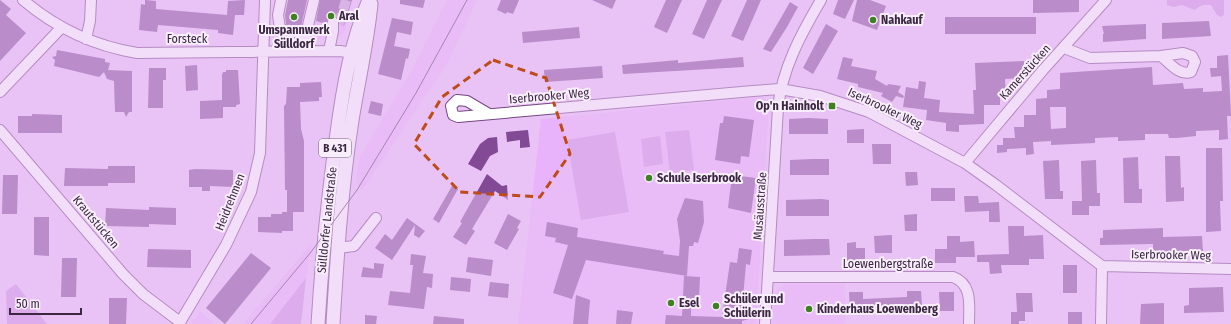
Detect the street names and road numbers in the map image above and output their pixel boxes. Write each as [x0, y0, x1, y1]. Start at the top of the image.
street label: Forsteck [167, 32, 208, 46]
street label: Kamerstücken [997, 41, 1053, 103]
street label: Iserbrooker Weg [846, 85, 925, 131]
street label: Iserbrooker Weg [508, 86, 590, 106]
road number: B 431 [319, 139, 351, 157]
street label: Sülldorfer Landstraße [314, 166, 340, 274]
street label: Heidrehmen [212, 171, 248, 233]
street label: Musäusstraße [751, 171, 769, 240]
street label: Krautstücken [70, 193, 122, 251]
street label: Iserbrooker Weg [1131, 247, 1212, 263]
street label: Loewenbergstraße [843, 257, 933, 271]

